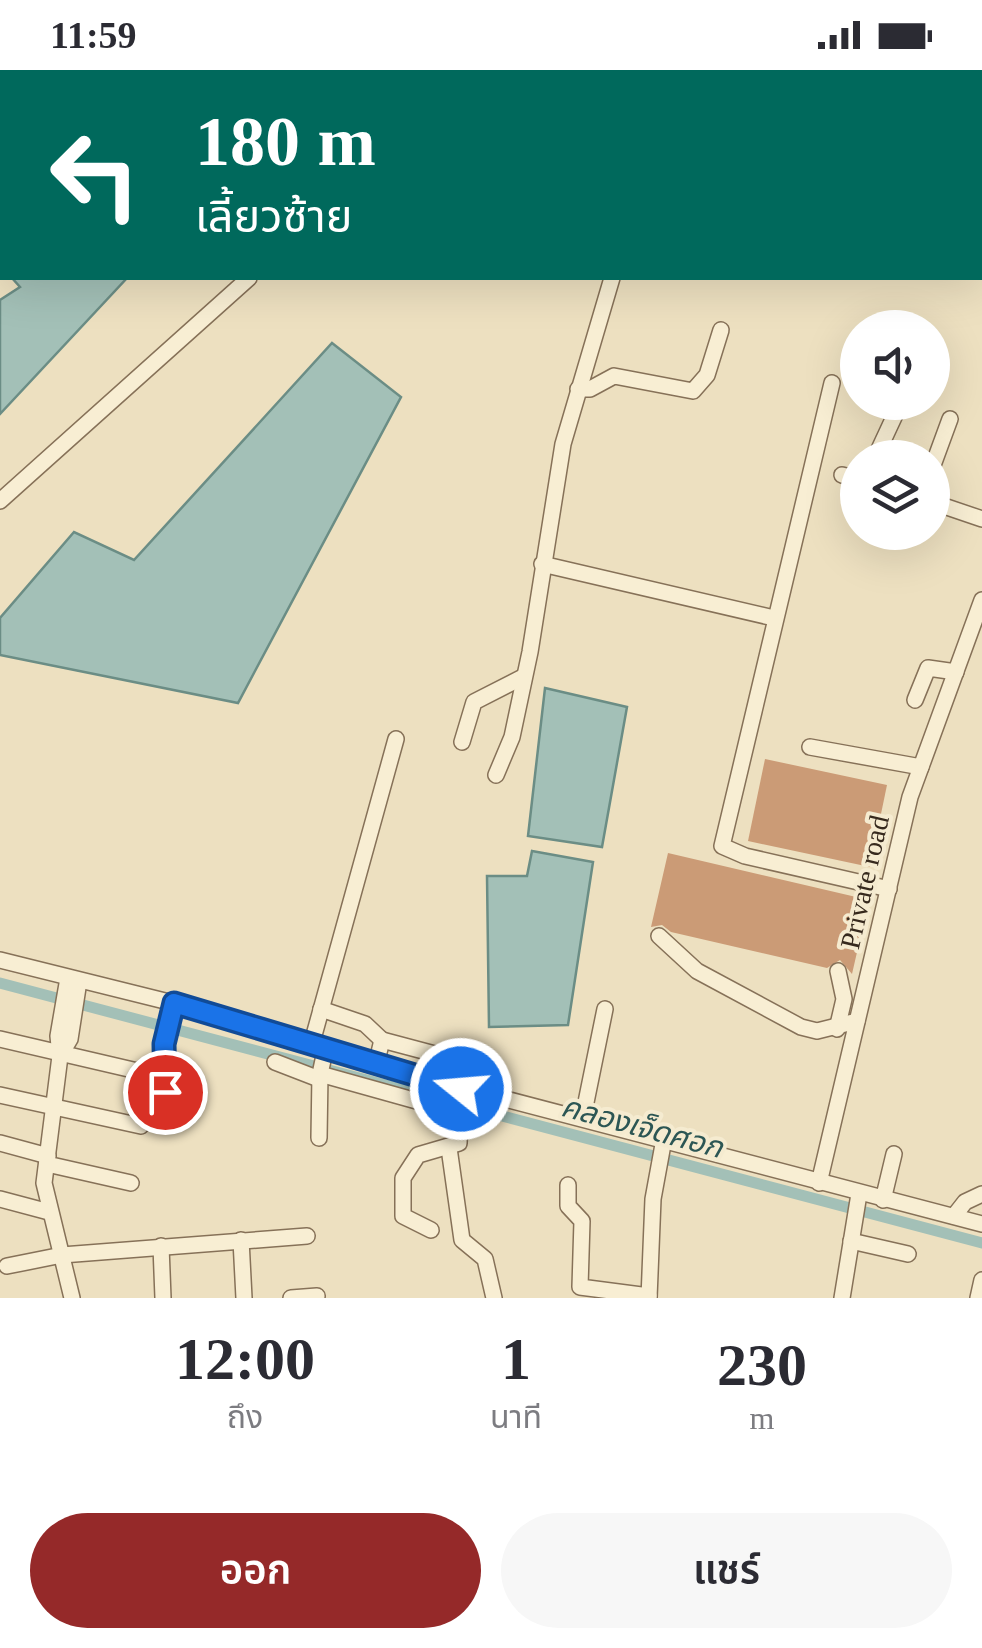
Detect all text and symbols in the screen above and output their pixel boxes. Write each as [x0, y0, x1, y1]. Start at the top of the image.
text: 11:59 [50, 14, 137, 56]
text: 180 m [195, 103, 376, 180]
icon: left [30, 110, 160, 240]
text: เลี้ยวซ้าย [195, 192, 352, 242]
map controls [840, 310, 950, 550]
button: sound [840, 310, 950, 420]
button: layers [840, 440, 950, 550]
street label: Private road [834, 812, 895, 952]
position arrow [409, 1037, 513, 1141]
pin [123, 1050, 208, 1135]
icon: arrive [138, 1065, 193, 1120]
water label: คลองเจ็ดศอก [558, 1089, 727, 1164]
text: 12:00 [175, 1326, 315, 1392]
text: 1 [501, 1326, 531, 1392]
text: 230 [717, 1332, 807, 1398]
text: ถึง [227, 1399, 263, 1435]
text: นาที [490, 1399, 542, 1435]
text: m [750, 1400, 774, 1436]
button: ออก [30, 1513, 481, 1628]
button: แชร์ [501, 1513, 952, 1628]

